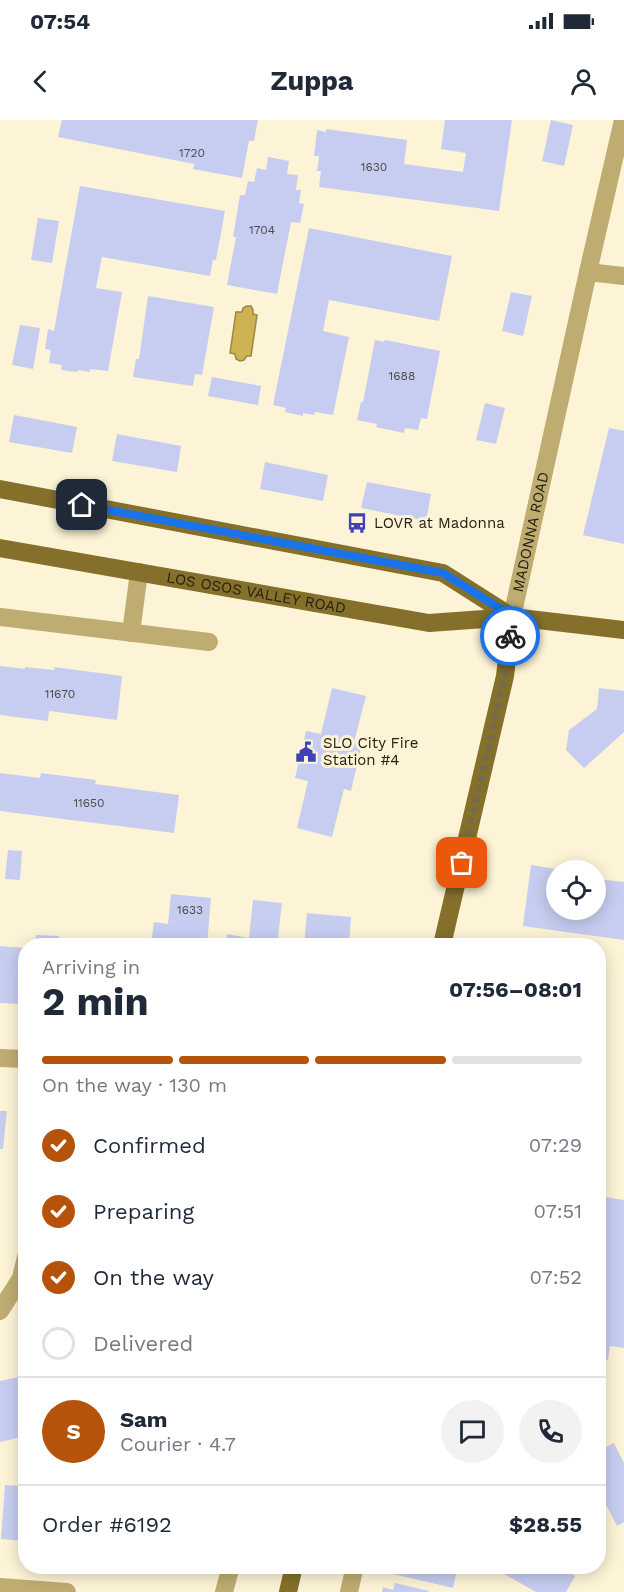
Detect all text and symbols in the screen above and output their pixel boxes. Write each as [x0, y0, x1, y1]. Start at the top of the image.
text: 07:54 [30, 9, 90, 34]
icon: back [24, 65, 57, 98]
text: Zuppa [271, 65, 354, 97]
icon: person [567, 65, 600, 98]
house number: 1720 [179, 146, 205, 160]
house number: 1630 [361, 160, 387, 174]
house number: 1704 [249, 223, 275, 237]
house number: 1688 [389, 369, 415, 383]
street label: MADONNA ROAD [509, 470, 553, 594]
pin [56, 479, 107, 530]
icon: home [65, 488, 98, 521]
bus stop icon: LOVR at Madonna [345, 511, 369, 535]
place label: LOVR at Madonna [374, 514, 505, 532]
street label: LOS OSOS VALLEY ROAD [165, 568, 347, 617]
courier [480, 606, 540, 666]
icon: bike [494, 620, 527, 653]
house number: 11670 [45, 687, 75, 701]
place label: SLO City Fire Station #4 [323, 734, 418, 769]
public building icon: SLO City Fire Station #4 [294, 740, 318, 764]
house number: 11650 [73, 796, 105, 810]
pin [436, 837, 487, 888]
icon: bag [445, 846, 478, 879]
map controls [546, 860, 606, 920]
button: locate [546, 860, 606, 920]
house number: 1633 [177, 903, 203, 917]
text: Arriving in [42, 955, 140, 979]
text: 07:56–08:01 [449, 977, 582, 1002]
text: 2 min [42, 979, 149, 1024]
text: On the way · 130 m [42, 1073, 227, 1097]
icon: check [42, 1129, 75, 1162]
text: Confirmed [93, 1133, 206, 1158]
text: 07:29 [529, 1133, 582, 1157]
icon: check [42, 1195, 75, 1228]
text: Preparing [93, 1199, 194, 1224]
text: 07:51 [533, 1199, 582, 1223]
icon: check [42, 1261, 75, 1294]
text: On the way [93, 1265, 214, 1290]
text: 07:52 [530, 1265, 582, 1289]
text: Delivered [93, 1331, 193, 1356]
button: chat [441, 1400, 504, 1463]
button: phone [519, 1400, 582, 1463]
text: Sam [120, 1407, 168, 1432]
text: S [66, 1419, 81, 1444]
text: Courier · 4.7 [120, 1432, 236, 1456]
text: Order #6192 [42, 1512, 172, 1537]
text: $28.55 [509, 1512, 582, 1537]

